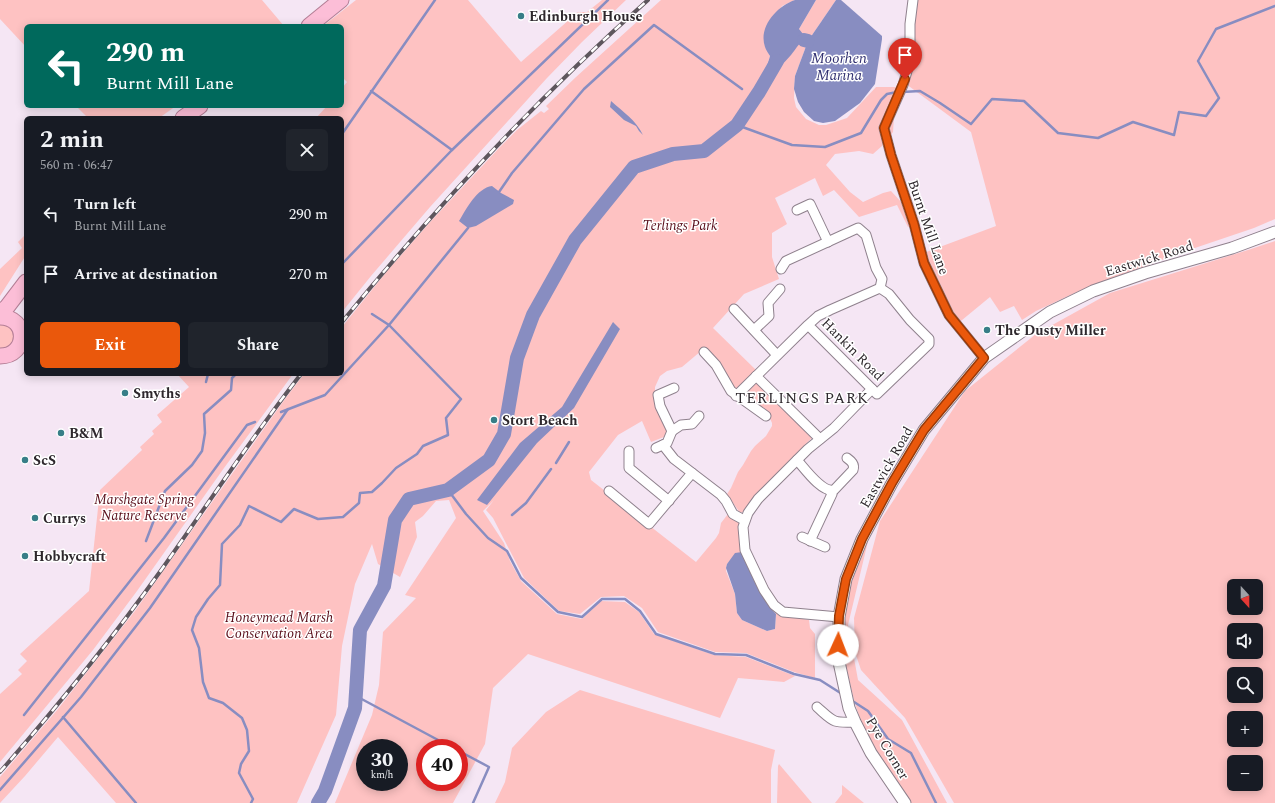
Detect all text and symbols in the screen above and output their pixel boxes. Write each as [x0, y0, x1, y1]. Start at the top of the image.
place label: Edinburgh House [529, 6, 643, 27]
marker: Edinburgh House [516, 11, 526, 21]
text: 290 m [106, 31, 185, 74]
pin [888, 38, 922, 79]
icon: left [40, 40, 92, 92]
icon: arrive [894, 44, 916, 66]
water label: Moorhen Marina [811, 47, 867, 87]
text: Burnt Mill Lane [106, 70, 234, 97]
text: 2 min [40, 122, 104, 158]
button: close [286, 129, 328, 171]
text: 560 m · 06:47 [40, 155, 113, 175]
street label: Burnt Mill Lane [902, 177, 955, 278]
text: Turn left [74, 193, 136, 216]
icon: left [40, 203, 62, 225]
text: 290 m [289, 203, 328, 226]
park label: Terlings Park [642, 215, 718, 236]
text: Burnt Mill Lane [74, 216, 166, 236]
street label: Eastwick Road [1102, 235, 1196, 282]
icon: arrive [40, 263, 62, 285]
text: Arrive at destination [74, 263, 218, 286]
text: 270 m [289, 263, 328, 286]
street label: Hankin Road [816, 313, 889, 386]
place label: The Dusty Miller [995, 320, 1106, 341]
button: Exit [40, 322, 180, 368]
button: Share [188, 322, 328, 368]
marker: The Dusty Miller [982, 325, 992, 335]
place label: Smyths [133, 383, 181, 404]
district label: TERLINGS PARK [735, 387, 869, 410]
marker: Smyths [120, 388, 130, 398]
place label: Stort Beach [502, 410, 578, 431]
marker: Stort Beach [489, 415, 499, 425]
street label: Eastwick Road [855, 422, 918, 512]
place label: B&M [69, 423, 104, 444]
marker: B&M [56, 428, 66, 438]
place label: ScS [33, 450, 56, 471]
marker: ScS [20, 455, 30, 465]
park label: Marshgate Spring Nature Reserve [94, 489, 195, 526]
place label: Currys [43, 508, 86, 529]
marker: Currys [30, 513, 40, 523]
place label: Hobbycraft [33, 546, 106, 567]
marker: Hobbycraft [20, 551, 30, 561]
north arrow [1227, 579, 1263, 615]
map controls [1227, 579, 1263, 791]
park label: Honeymead Marsh Conservation Area [225, 607, 333, 644]
button: sound [1227, 623, 1263, 659]
position arrow [817, 624, 859, 666]
button: search [1227, 667, 1263, 703]
button: + [1227, 711, 1263, 747]
street label: Pye Corner [861, 713, 915, 784]
speed limit sign: 40 [416, 739, 468, 791]
text: 30 [371, 745, 393, 775]
button: − [1227, 755, 1263, 791]
text: km/h [371, 767, 393, 783]

